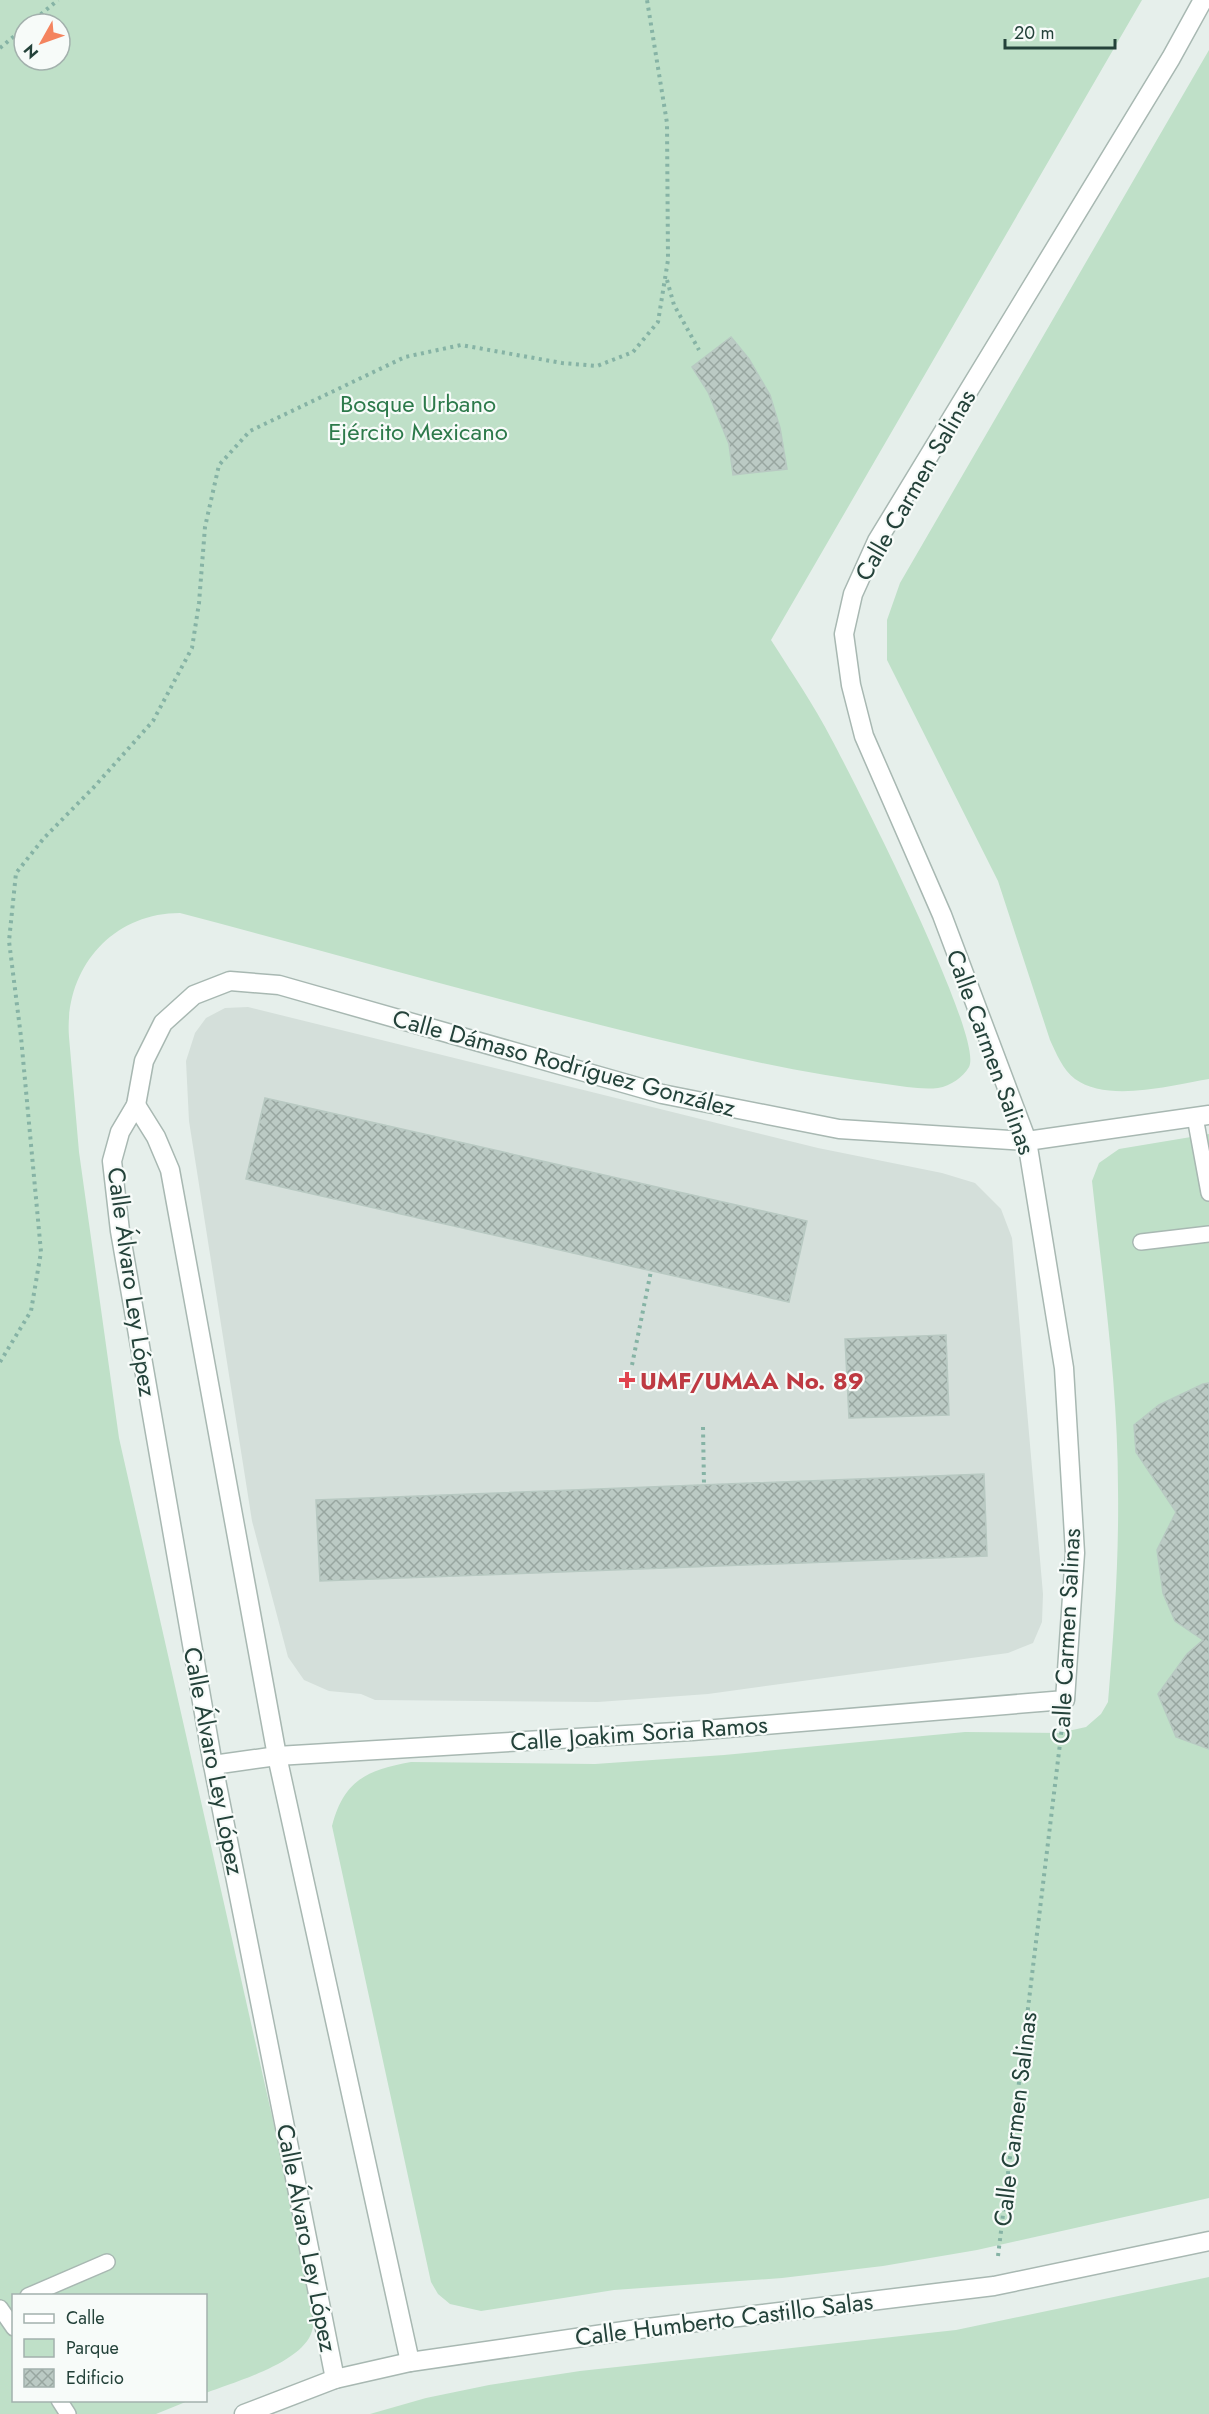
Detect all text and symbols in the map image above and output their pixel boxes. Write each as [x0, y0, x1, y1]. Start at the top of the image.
north arrow [12, 12, 72, 72]
scale bar [1005, 12, 1114, 50]
text: 20 m [1014, 20, 1054, 46]
text: N [18, 39, 44, 64]
street label: Calle Carmen Salinas [846, 383, 984, 587]
park label: Bosque Urbano Ejército Mexicano [328, 386, 508, 449]
street label: Calle Carmen Salinas [938, 945, 1044, 1159]
street label: Calle Dámaso Rodríguez González [389, 1000, 739, 1126]
street label: Calle Álvaro Ley López [99, 1165, 165, 1399]
place label: UMF/UMAA No. 89 [640, 1363, 864, 1398]
marker: UMF/UMAA No. 89 [618, 1371, 636, 1389]
street label: Calle Carmen Salinas [1043, 1527, 1089, 1745]
street label: Calle Álvaro Ley López [175, 1644, 253, 1878]
street label: Calle Joakim Soria Ramos [509, 1707, 769, 1759]
street label: Calle Carmen Salinas [984, 2010, 1046, 2228]
street label: Calle Álvaro Ley López [268, 2121, 346, 2355]
street label: Calle Humberto Castillo Salas [573, 2283, 875, 2355]
legend [12, 2294, 207, 2402]
text: Calle [66, 2305, 105, 2331]
text: Parque [66, 2335, 119, 2361]
text: Edificio [66, 2365, 124, 2391]

